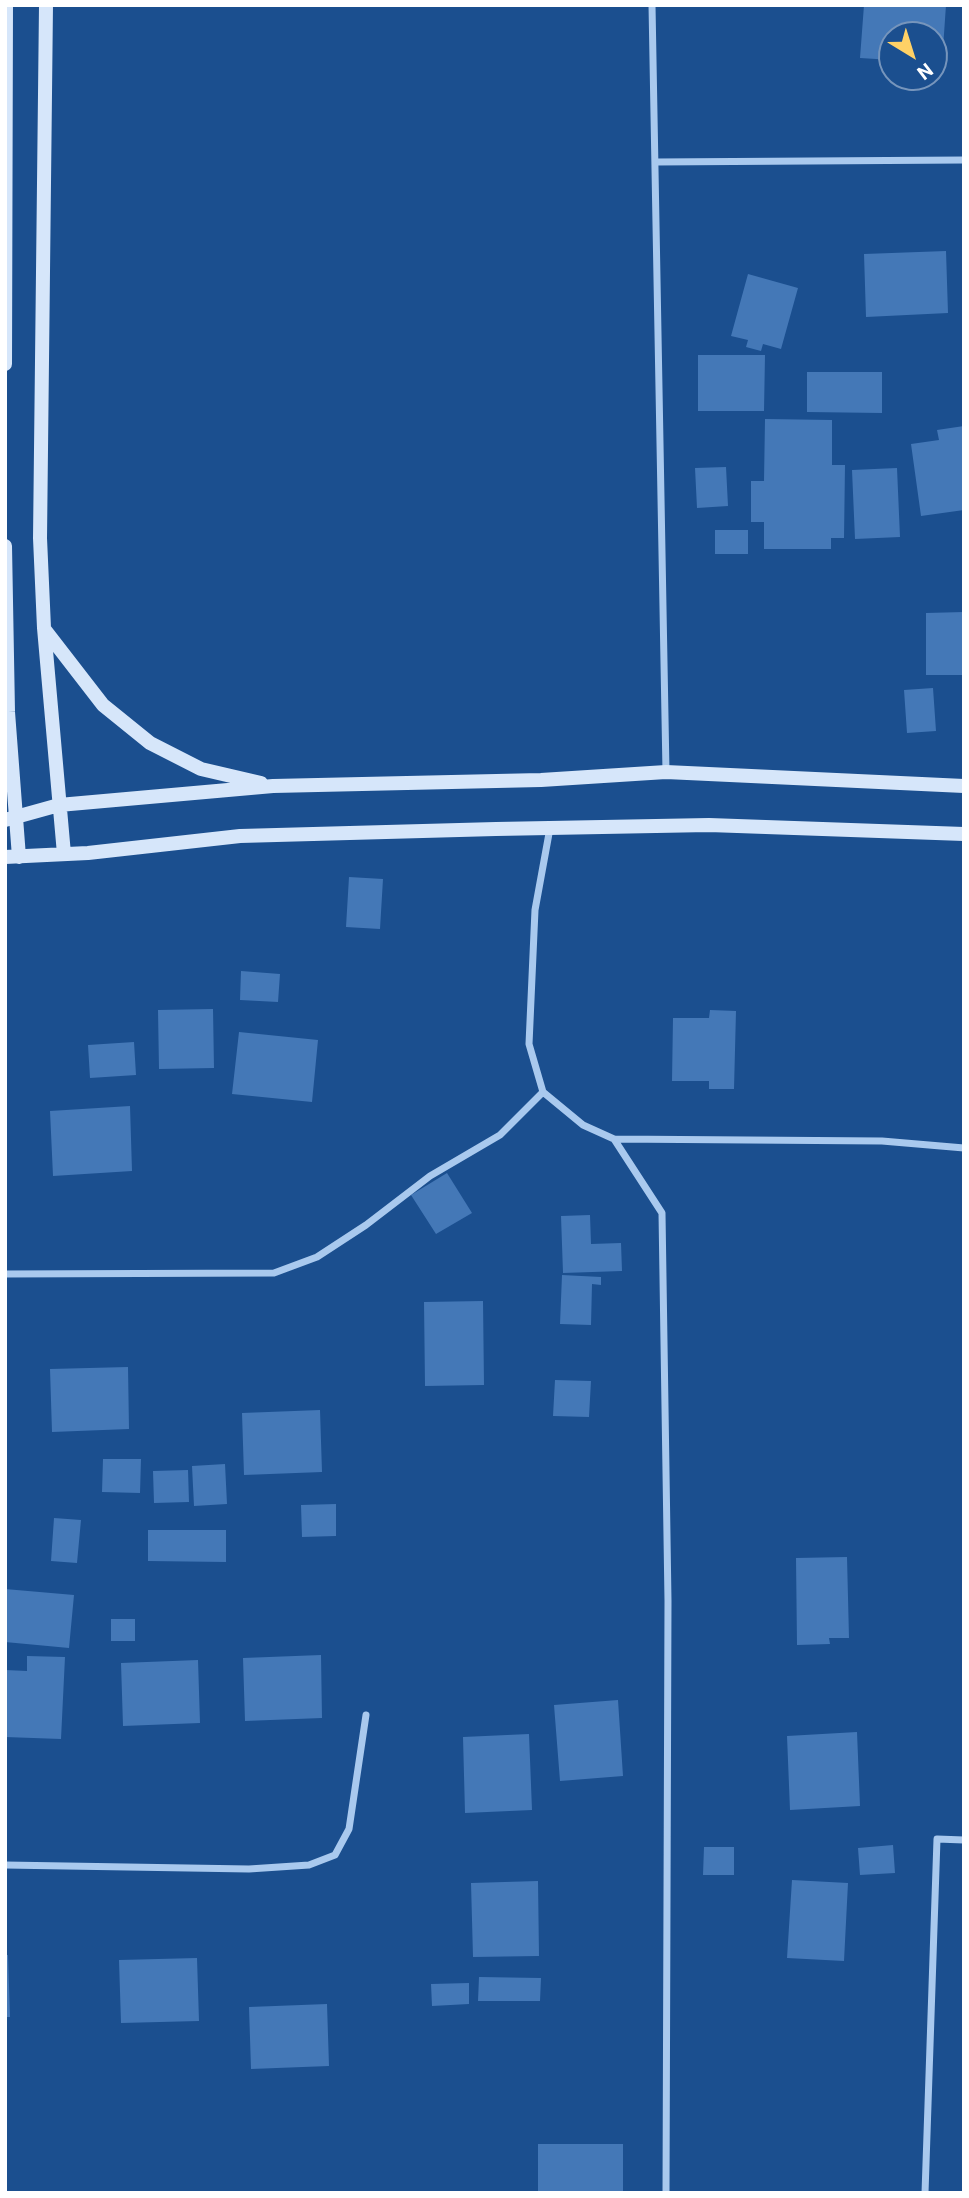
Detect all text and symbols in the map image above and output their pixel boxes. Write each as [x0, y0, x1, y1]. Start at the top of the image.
north arrow [878, 21, 948, 91]
text: N [913, 58, 937, 85]

